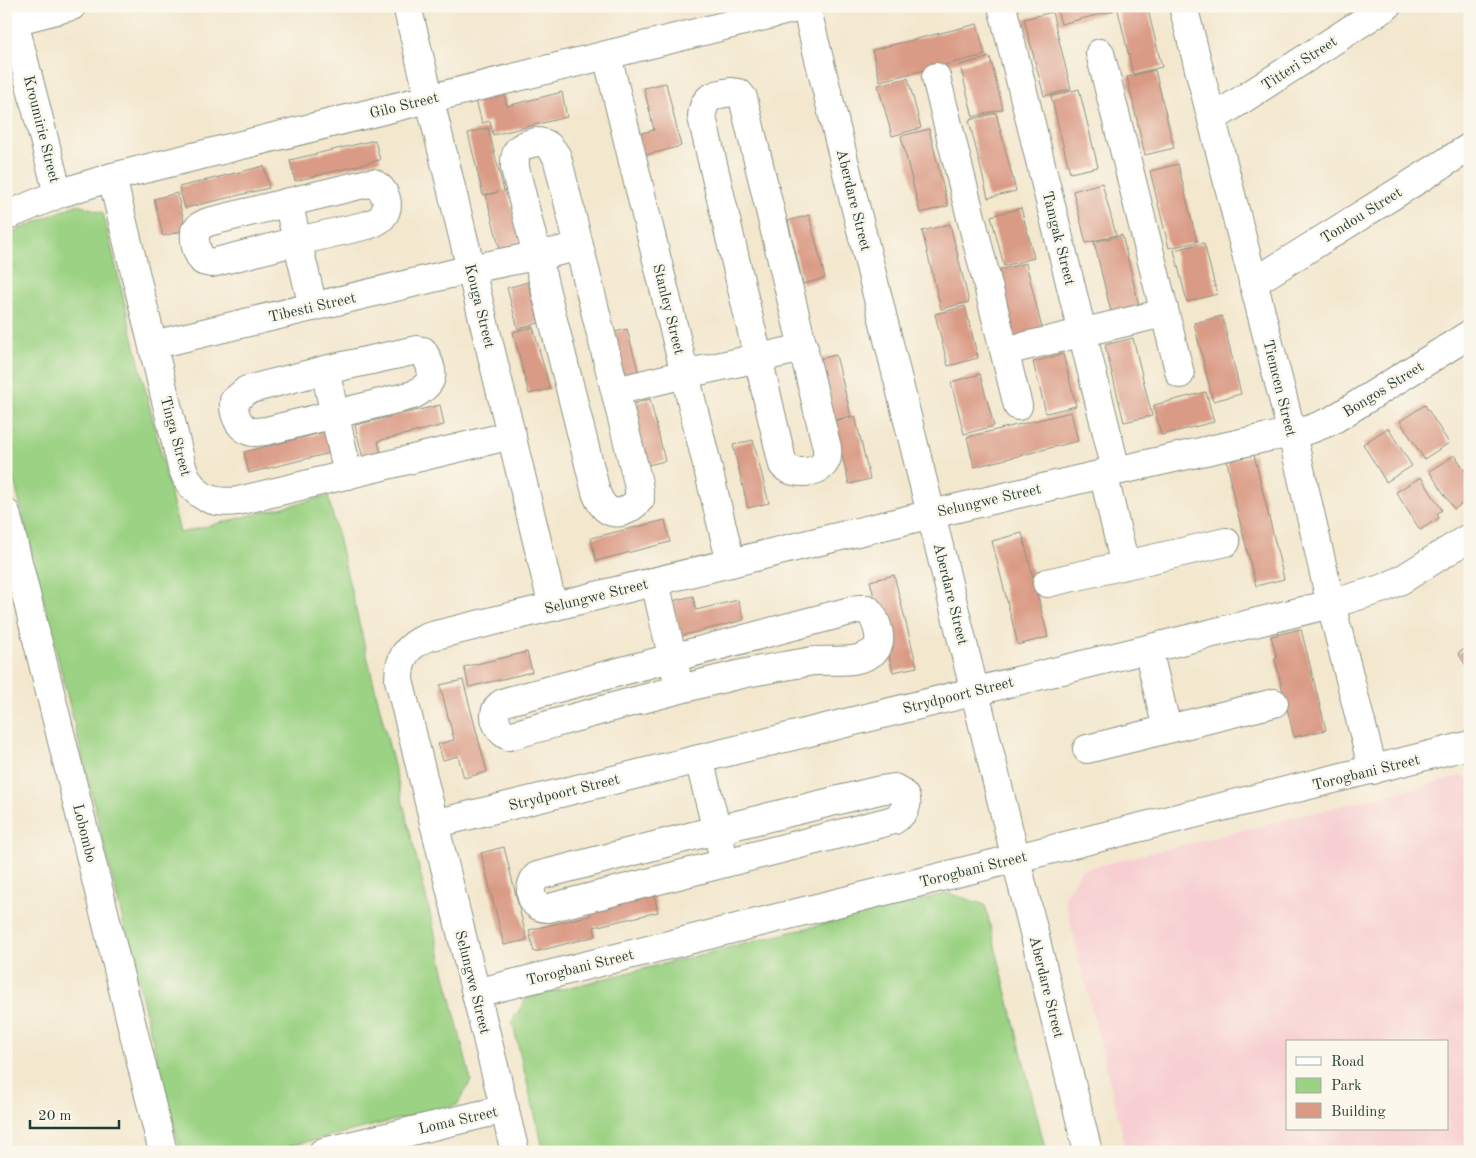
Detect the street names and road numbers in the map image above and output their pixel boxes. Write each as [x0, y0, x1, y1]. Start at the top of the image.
street label: Titteri Street [1260, 34, 1340, 94]
street label: Kroumirie Street [20, 74, 61, 185]
street label: Gilo Street [368, 91, 440, 122]
street label: Aberdare Street [833, 148, 872, 253]
street label: Tondou Street [1319, 185, 1405, 247]
street label: Tamgak Street [1039, 190, 1076, 287]
street label: Stanley Street [649, 262, 686, 356]
street label: Kouga Street [461, 263, 496, 350]
street label: Tibesti Street [267, 291, 357, 326]
street label: Tiemcen Street [1259, 338, 1298, 438]
street label: Bongos Street [1341, 360, 1427, 421]
street label: Tinga Street [157, 395, 192, 478]
street label: Selungwe Street [936, 482, 1043, 521]
street label: Aberdare Street [930, 542, 969, 647]
street label: Selungwe Street [543, 577, 650, 618]
street label: Strydpoort Street [901, 675, 1015, 717]
street label: Torogbani Street [1311, 753, 1422, 794]
street label: Strydpoort Street [507, 772, 621, 814]
street label: Lobombo [69, 803, 98, 864]
street label: Torogbani Street [918, 850, 1029, 891]
street label: Selungwe Street [451, 929, 492, 1036]
street label: Aberdare Street [1026, 935, 1065, 1040]
street label: Torogbani Street [525, 948, 636, 989]
street label: Loma Street [417, 1105, 499, 1138]

